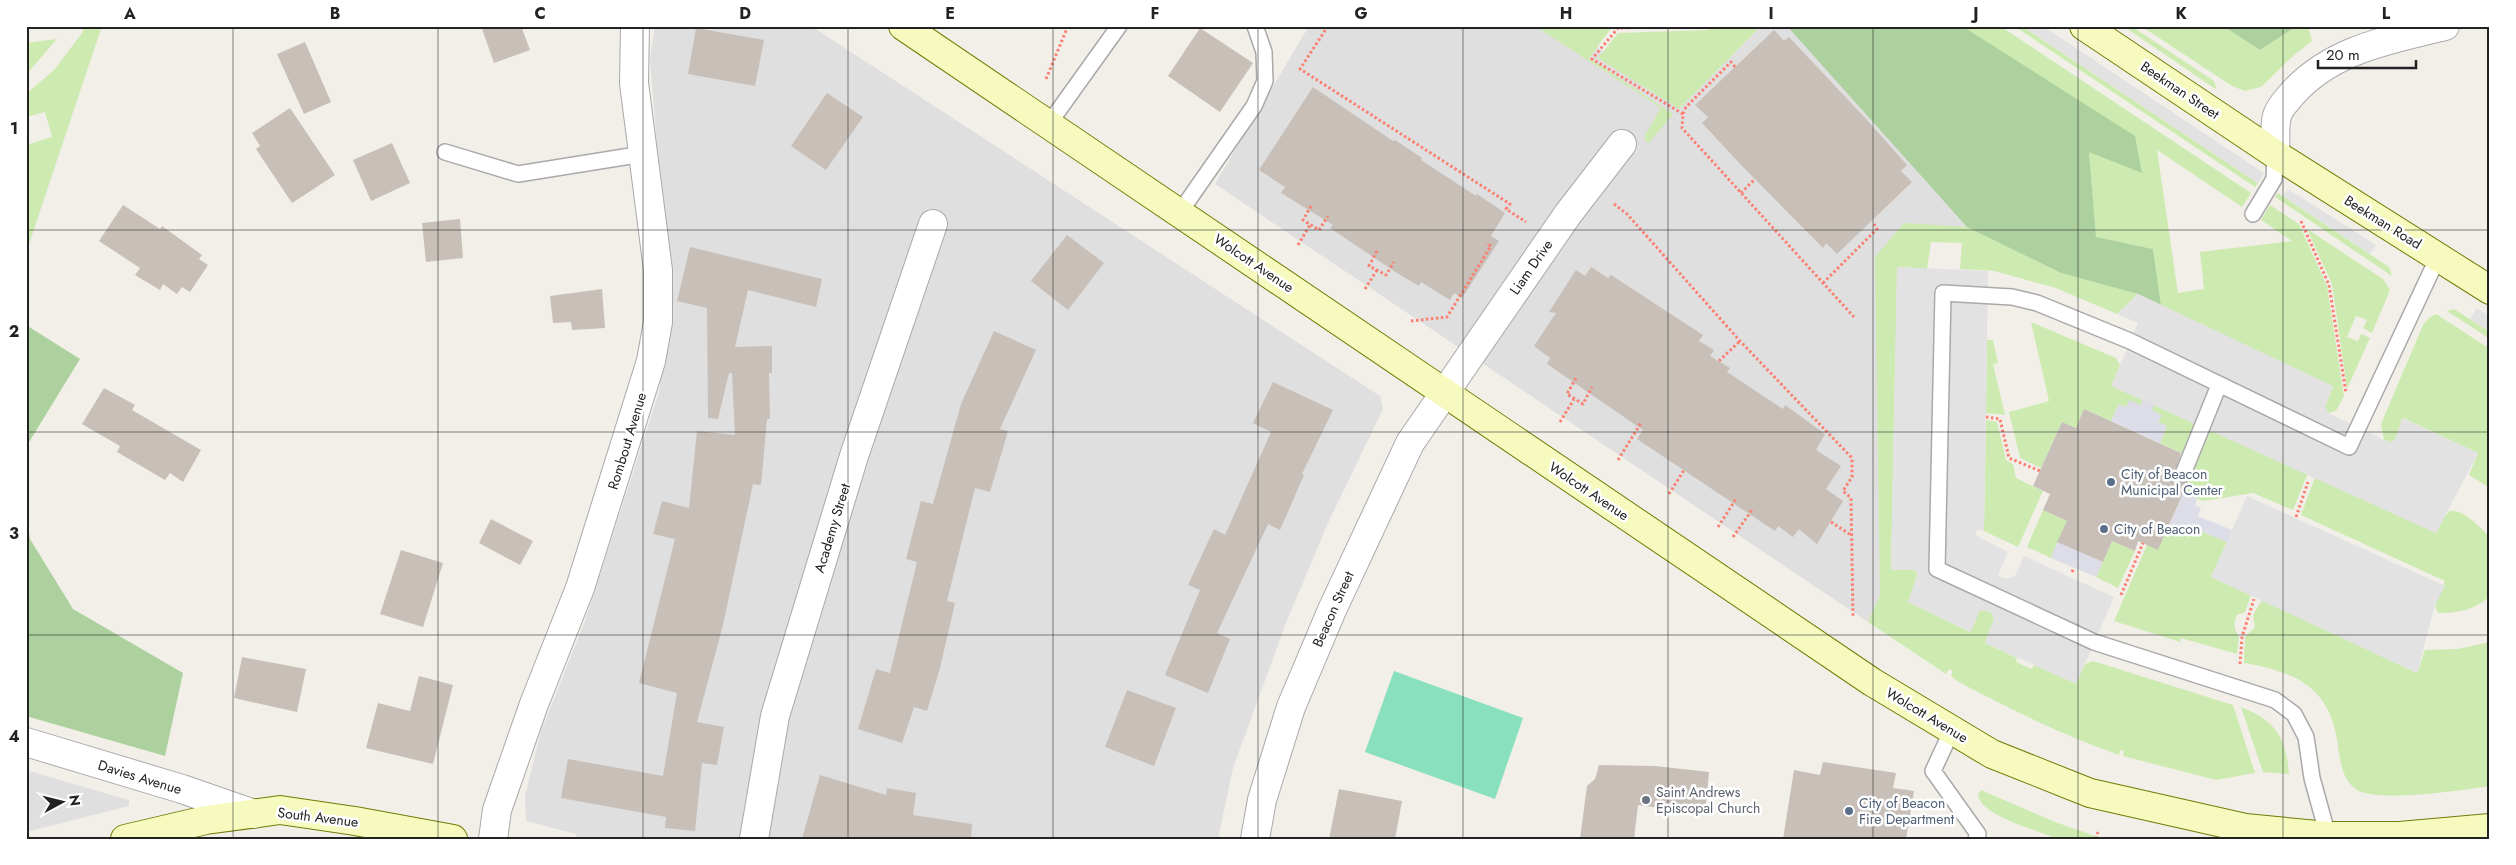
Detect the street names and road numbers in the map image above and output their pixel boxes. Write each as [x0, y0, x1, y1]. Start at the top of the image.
street label: Beekman Street [2137, 56, 2224, 124]
street label: Beekman Road [2340, 190, 2426, 254]
street label: Wolcott Avenue [1210, 229, 1298, 297]
street label: Liam Drive [1505, 235, 1557, 299]
street label: Rombout Avenue [603, 390, 651, 492]
street label: Wolcott Avenue [1545, 457, 1633, 525]
street label: Academy Street [809, 480, 855, 575]
street label: Beacon Street [1307, 567, 1359, 650]
street label: Wolcott Avenue [1882, 683, 1972, 747]
street label: Davies Avenue [96, 755, 184, 799]
street label: South Avenue [276, 802, 360, 832]

